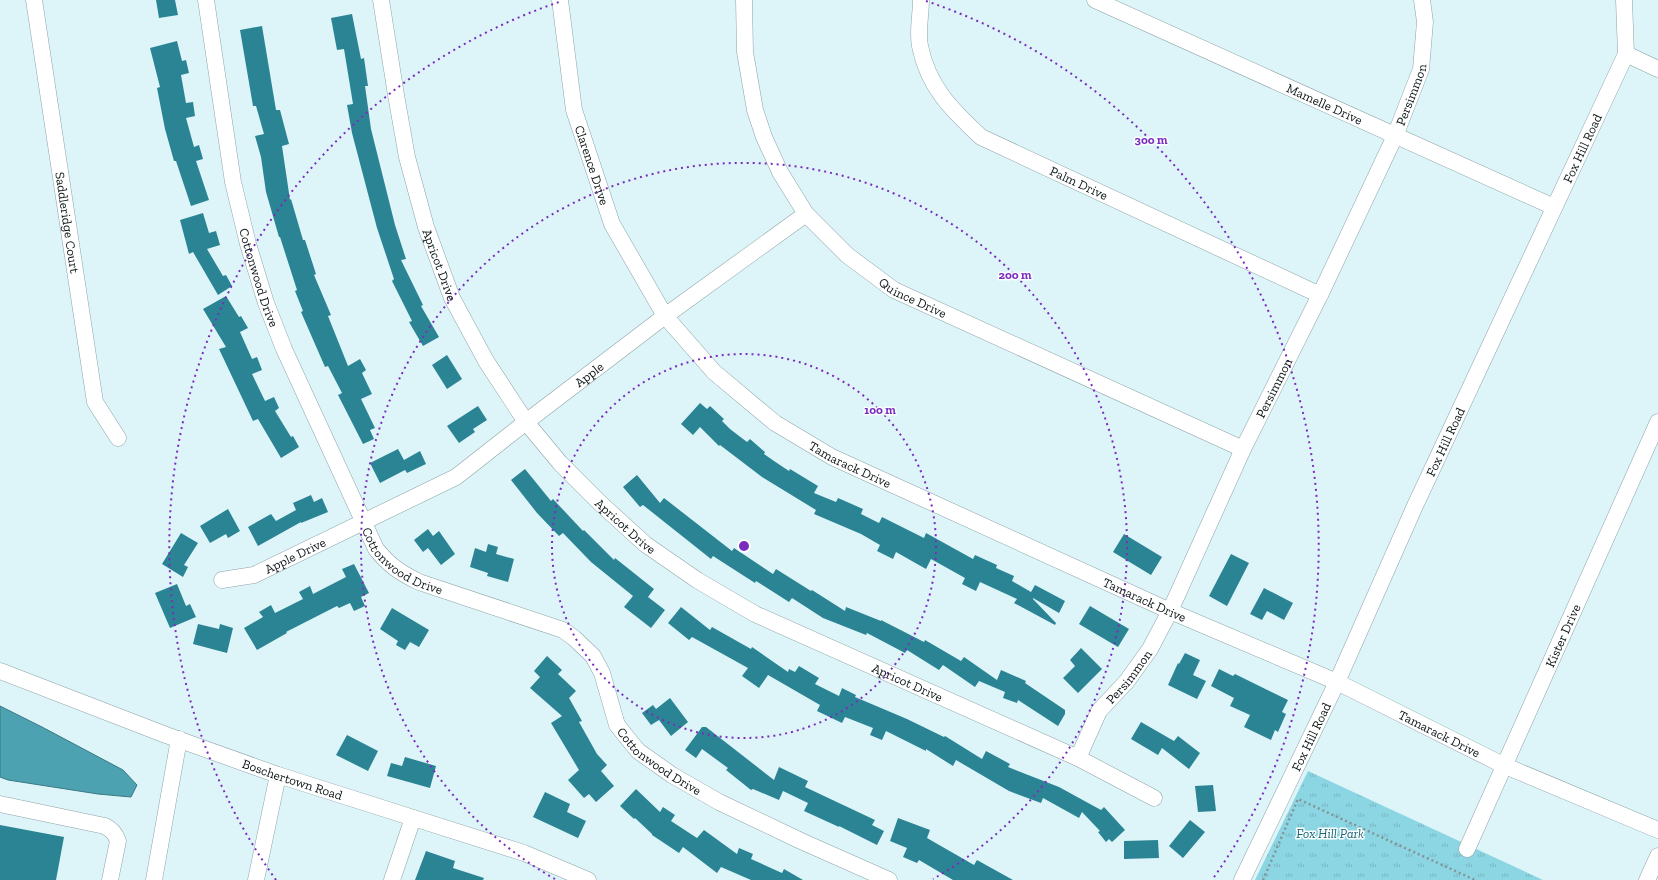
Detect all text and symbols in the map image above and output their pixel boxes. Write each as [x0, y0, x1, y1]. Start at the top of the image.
street label: Persimmon [1392, 63, 1429, 127]
street label: Mamelle Drive [1284, 80, 1365, 127]
street label: Fox Hill Road [1559, 111, 1605, 185]
street label: Clarence Drive [572, 123, 613, 207]
text: 300 m [1135, 133, 1168, 147]
street label: Palm Drive [1048, 163, 1110, 203]
street label: Saddleridge Court [53, 171, 83, 274]
street label: Cottonwood Drive [237, 227, 282, 329]
street label: Apricot Drive [420, 227, 460, 303]
text: 200 m [998, 268, 1032, 282]
street label: Quince Drive [876, 274, 949, 320]
street label: Persimmon [1252, 355, 1295, 420]
street label: Apple [571, 358, 606, 390]
text: 100 m [864, 403, 896, 417]
street label: Fox Hill Road [1422, 405, 1467, 479]
street label: Tamarack Drive [806, 438, 894, 490]
street label: Apricot Drive [592, 495, 659, 557]
street label: Cottonwood Drive [359, 525, 445, 597]
street label: Apple Drive [262, 534, 328, 576]
centre of rings [737, 539, 751, 553]
street label: Tamarack Drive [1101, 574, 1188, 624]
street label: Kister Drive [1542, 602, 1583, 669]
street label: Persimmon [1102, 646, 1155, 706]
street label: Apricot Drive [870, 660, 945, 704]
street label: Fox Hill Road [1288, 700, 1334, 773]
street label: Tamarack Drive [1396, 706, 1483, 760]
street label: Cottonwood Drive [614, 724, 704, 798]
street label: Boschertown Road [240, 755, 345, 803]
park label: Fox Hill Park [1296, 826, 1364, 841]

